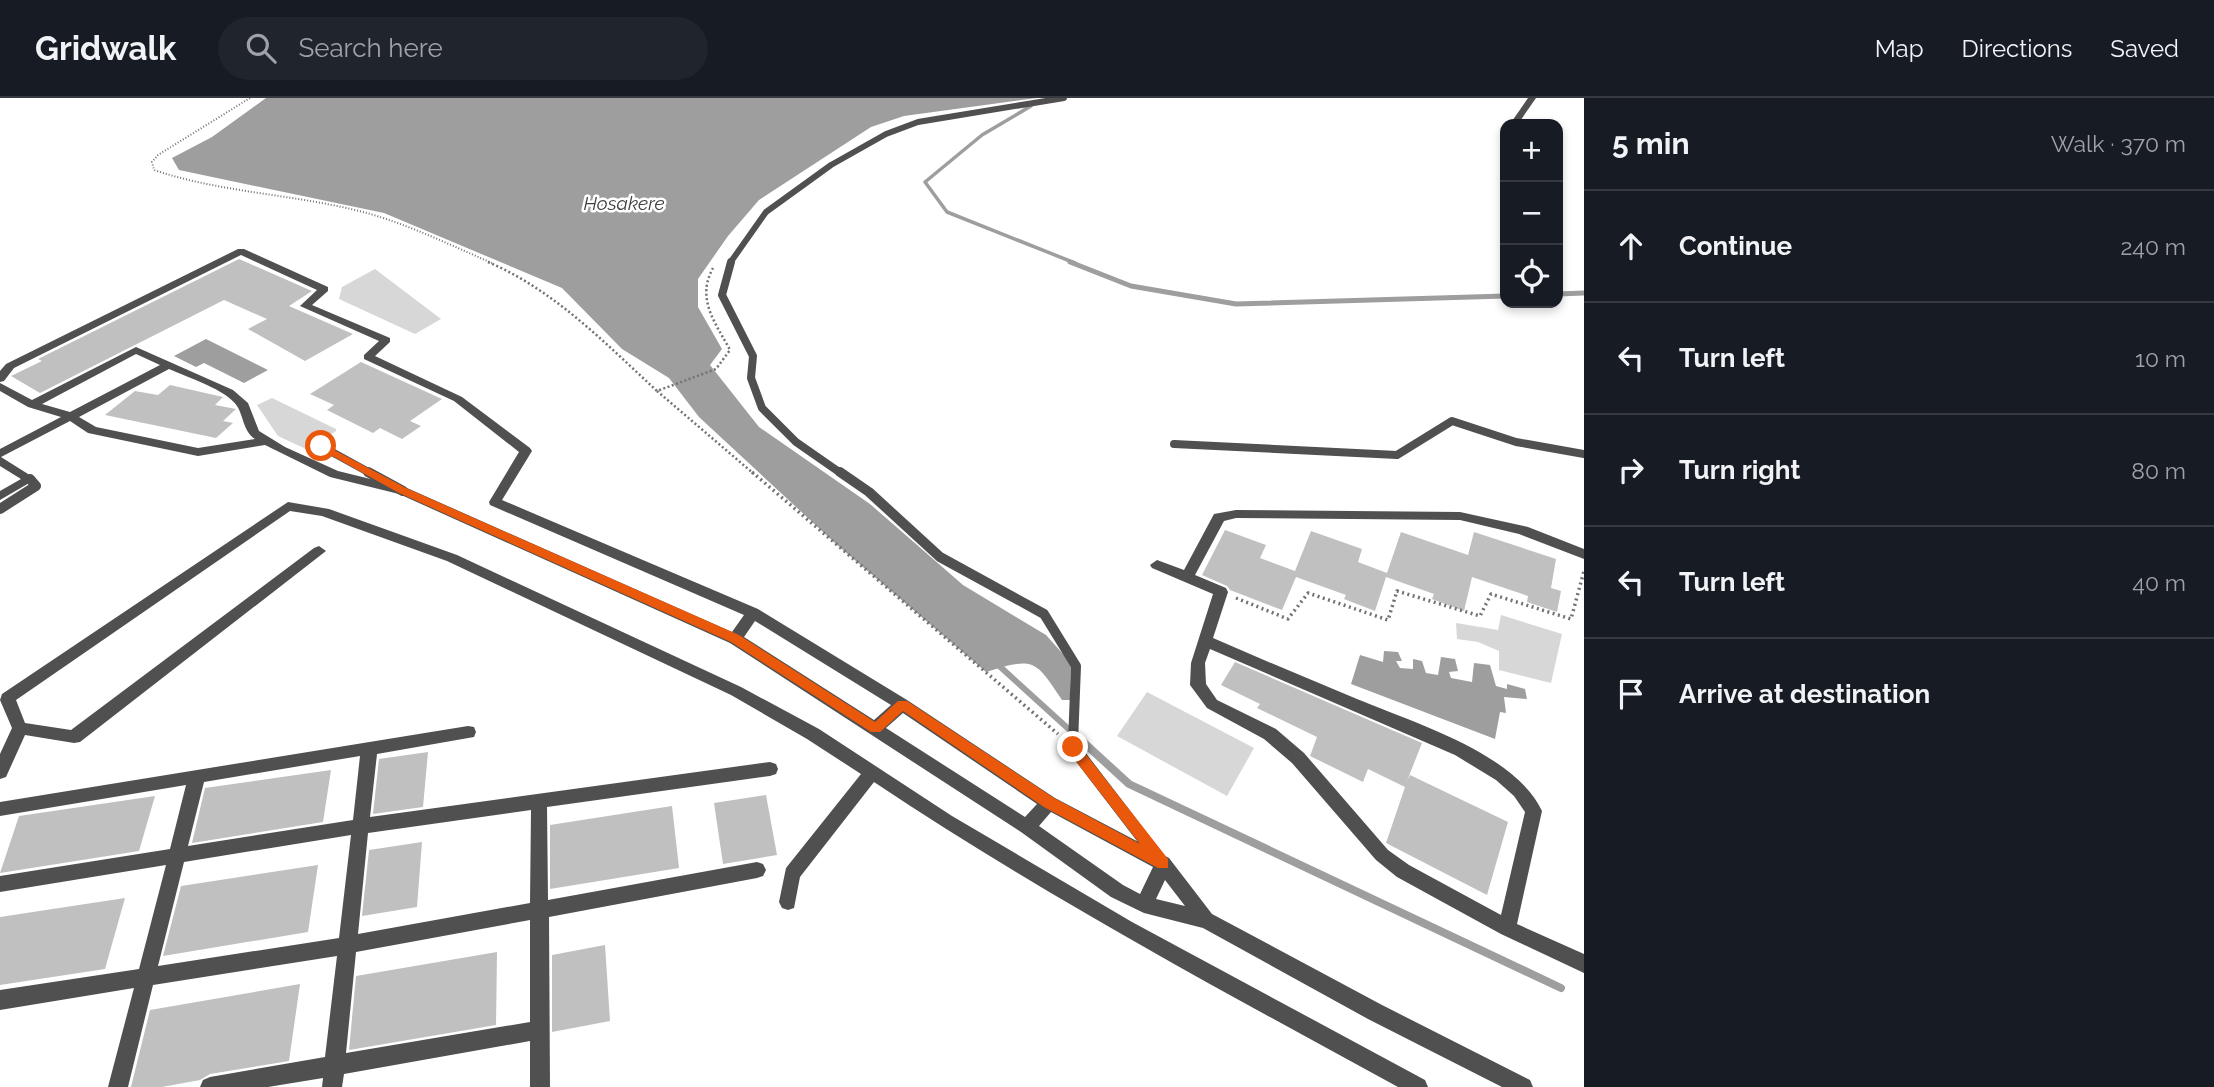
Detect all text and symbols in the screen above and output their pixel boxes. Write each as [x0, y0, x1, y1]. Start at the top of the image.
search box [218, 17, 708, 80]
text: Gridwalk [35, 29, 176, 68]
icon: search [242, 29, 280, 67]
text: Search here [298, 33, 443, 63]
text: Map [1875, 34, 1924, 63]
text: Directions [1962, 34, 2072, 63]
text: Saved [2110, 34, 2179, 63]
map controls [1500, 119, 1563, 308]
button: + [1500, 119, 1563, 182]
text: 5 min [1612, 126, 1690, 161]
text: Walk · 370 m [2051, 130, 2186, 157]
button: − [1500, 182, 1563, 245]
water label: Hosakere [583, 192, 665, 214]
icon: ahead [1612, 227, 1650, 265]
text: Continue [1679, 231, 1792, 261]
text: 240 m [2120, 233, 2186, 260]
button: locate [1500, 245, 1563, 308]
icon: left [1612, 339, 1650, 377]
text: Turn left [1679, 343, 1785, 373]
text: 10 m [2135, 345, 2186, 372]
route start [305, 430, 336, 461]
icon: right [1612, 451, 1650, 489]
text: Turn right [1679, 455, 1800, 485]
text: 80 m [2131, 457, 2186, 484]
icon: left [1612, 563, 1650, 601]
text: Turn left [1679, 567, 1785, 597]
text: 40 m [2132, 569, 2186, 596]
icon: arrive [1612, 675, 1650, 713]
text: Arrive at destination [1679, 679, 1930, 709]
route end [1057, 731, 1088, 762]

